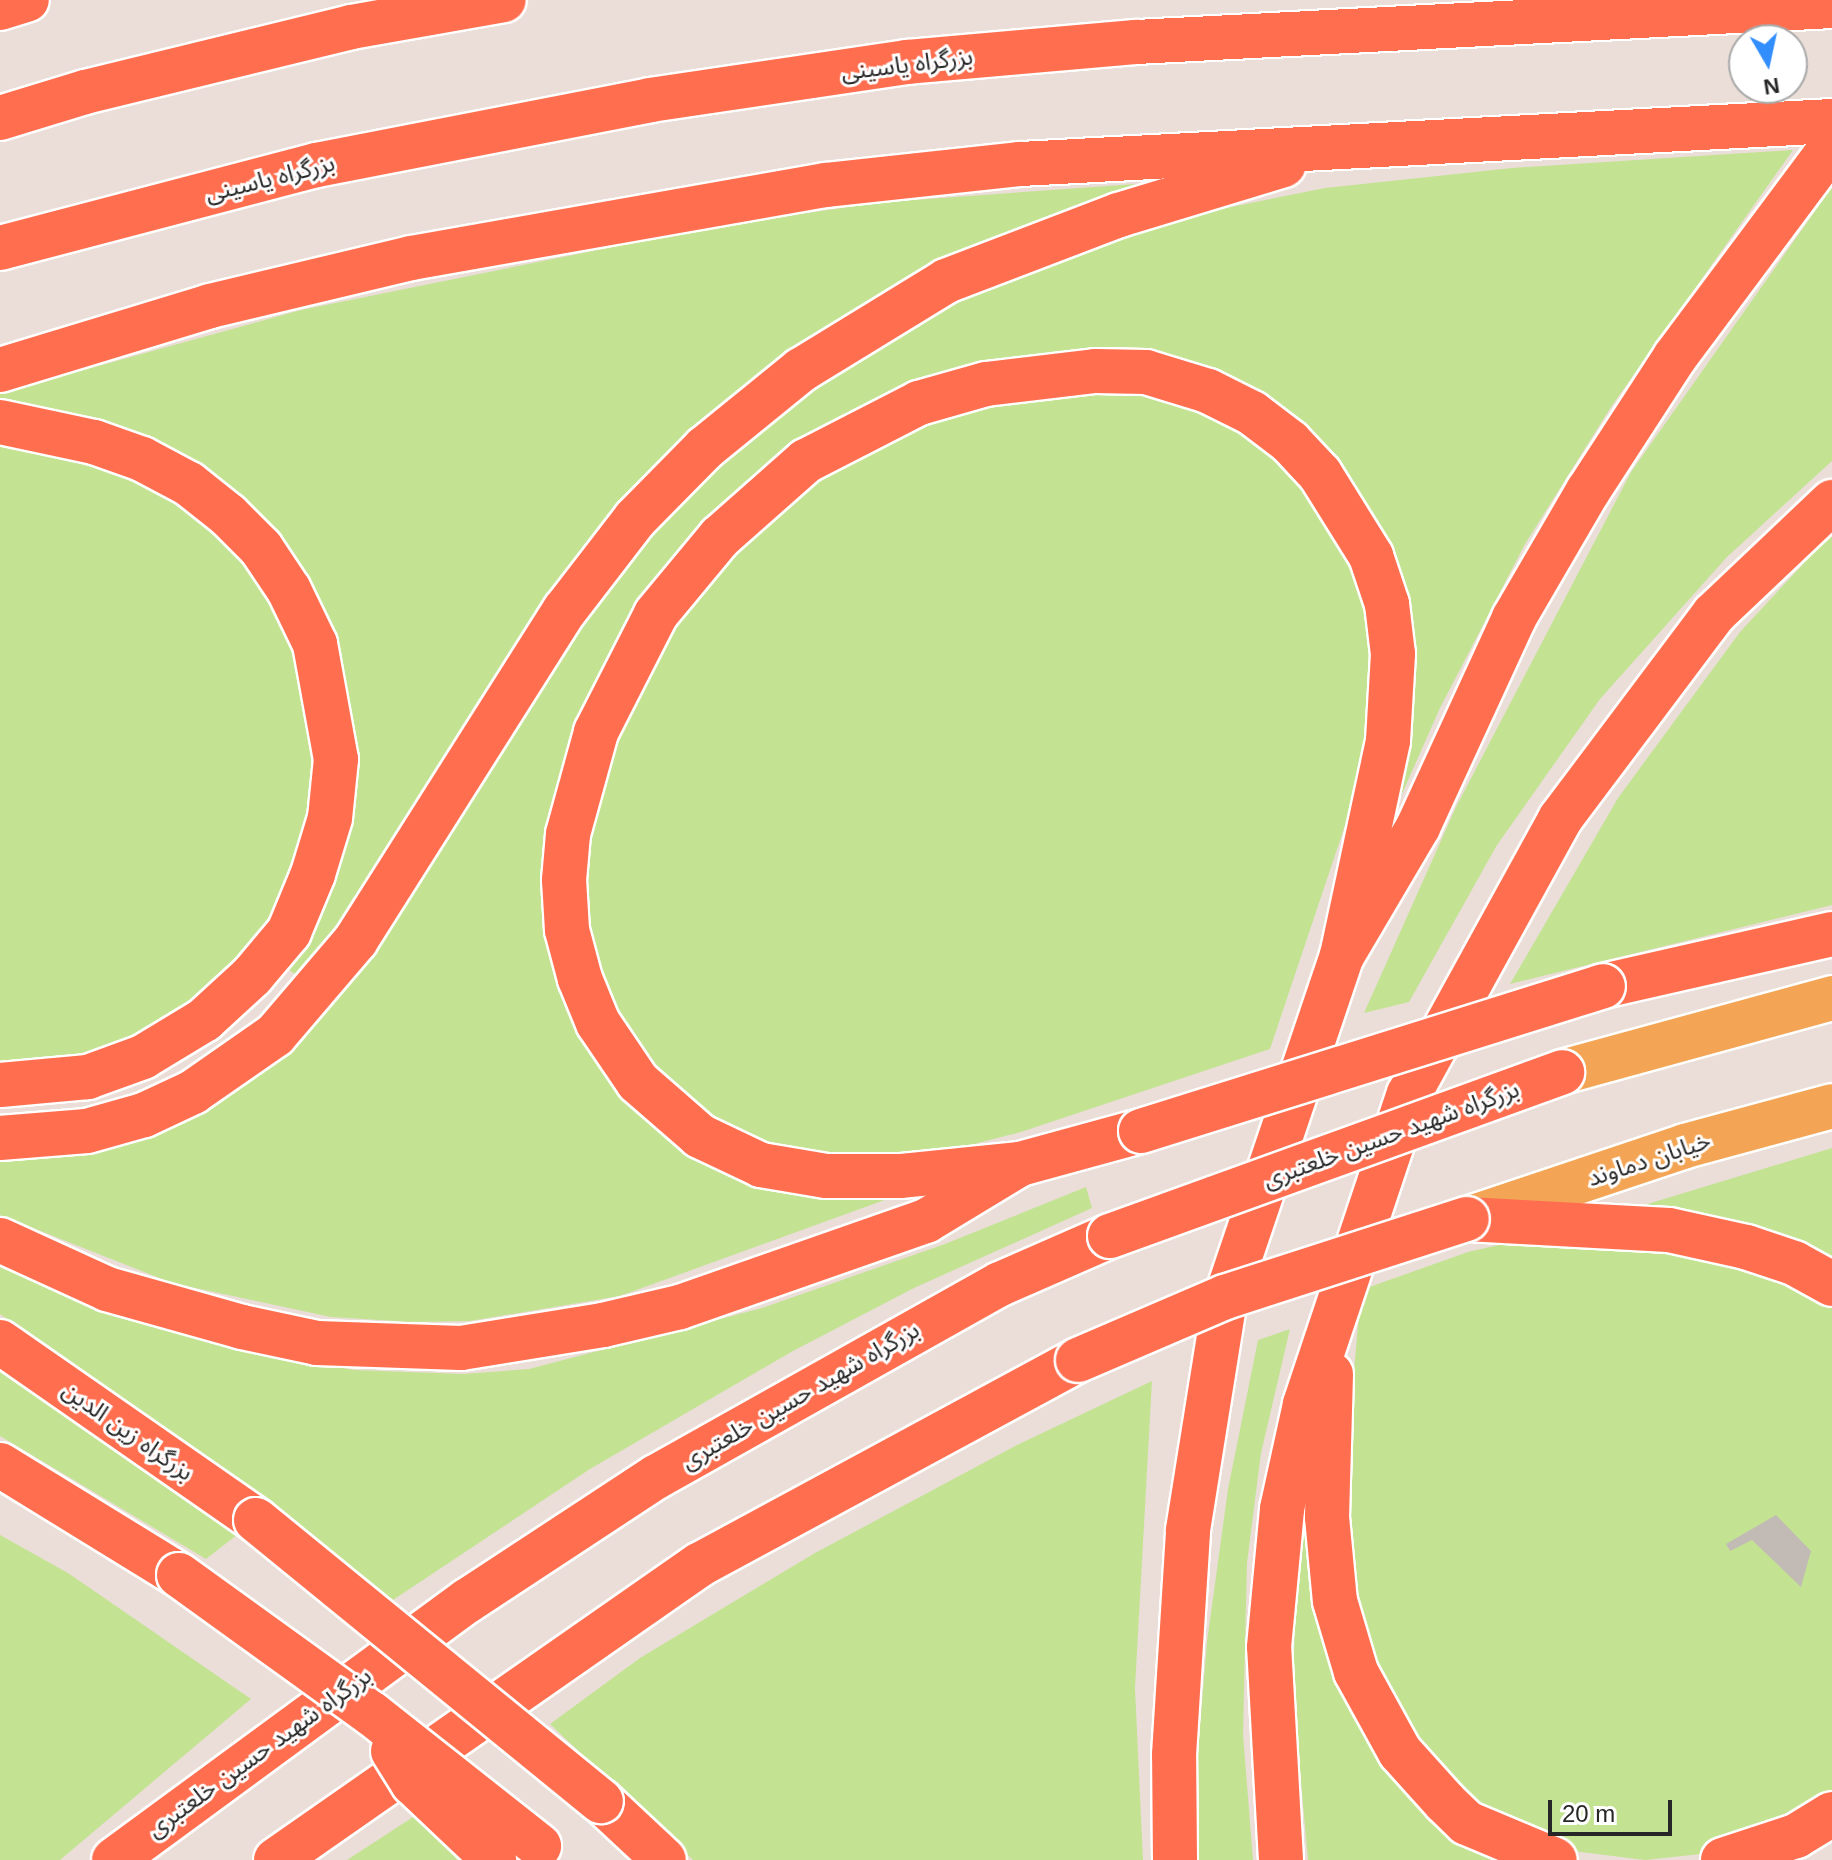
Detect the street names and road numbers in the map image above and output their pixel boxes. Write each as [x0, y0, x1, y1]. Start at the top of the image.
street label: بزرگراه یاسینی [839, 42, 975, 86]
street label: بزرگراه یاسینی [202, 148, 338, 208]
street label: بزرگراه شهید حسین خلعتبری [1259, 1074, 1523, 1194]
street label: خیابان دماوند [1584, 1126, 1714, 1192]
street label: بزرگراه شهید حسین خلعتبری [676, 1315, 924, 1475]
street label: بزرگراه زین الدین [57, 1375, 199, 1487]
street label: بزرگراه شهید حسین خلعتبری [141, 1661, 377, 1843]

